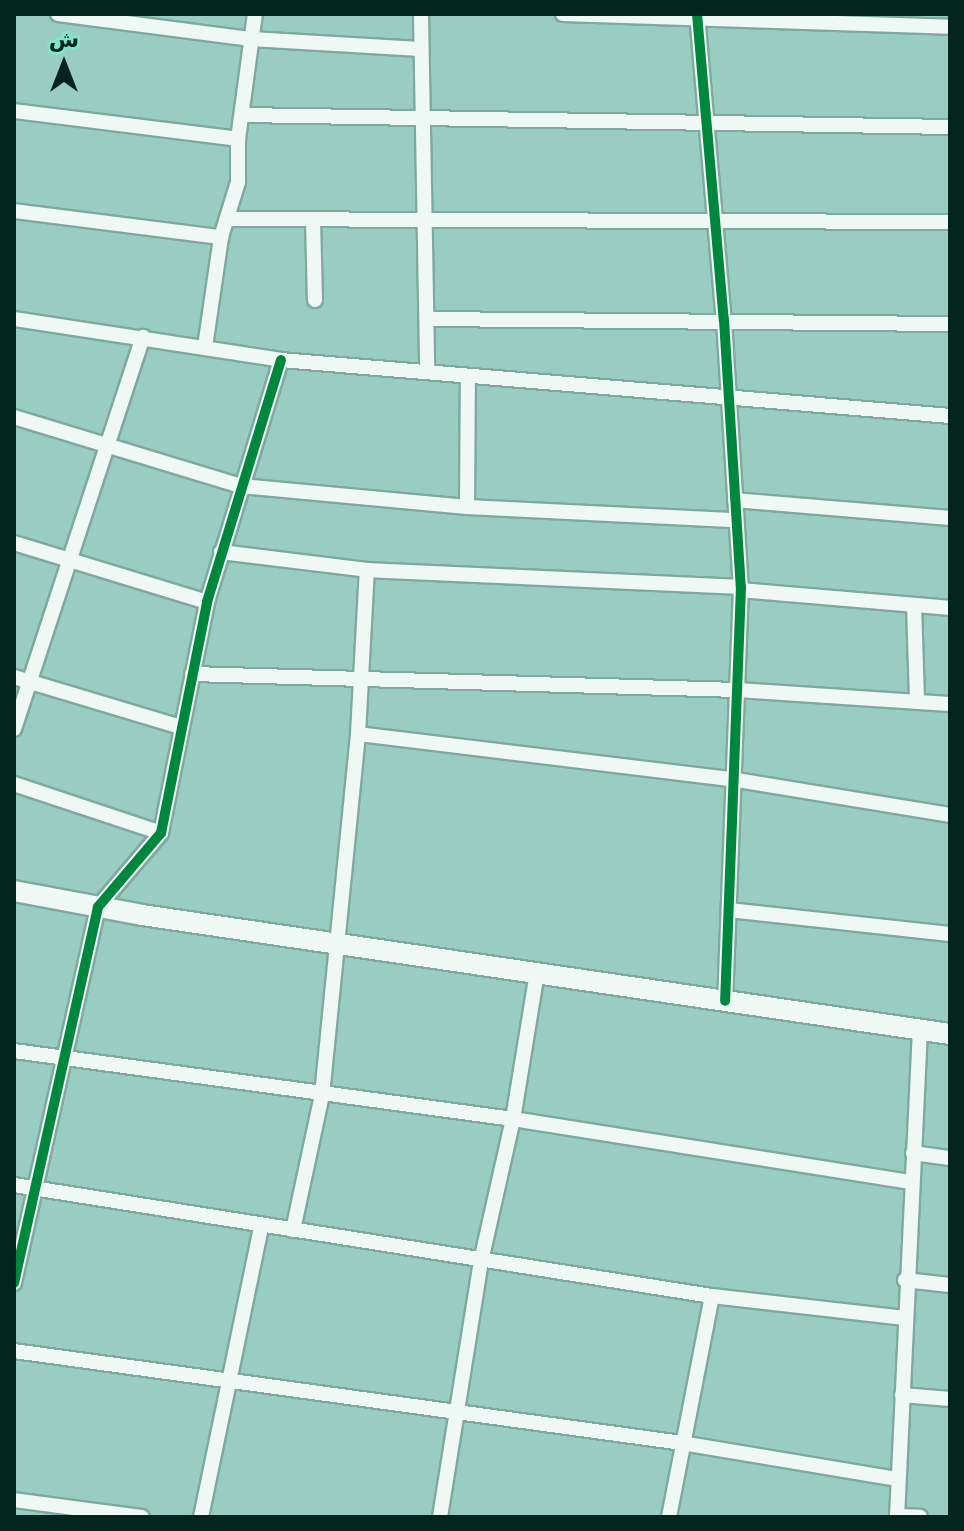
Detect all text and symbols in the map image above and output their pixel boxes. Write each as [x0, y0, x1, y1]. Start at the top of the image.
north arrow [24, 24, 104, 104]
text: ش [49, 27, 79, 52]

